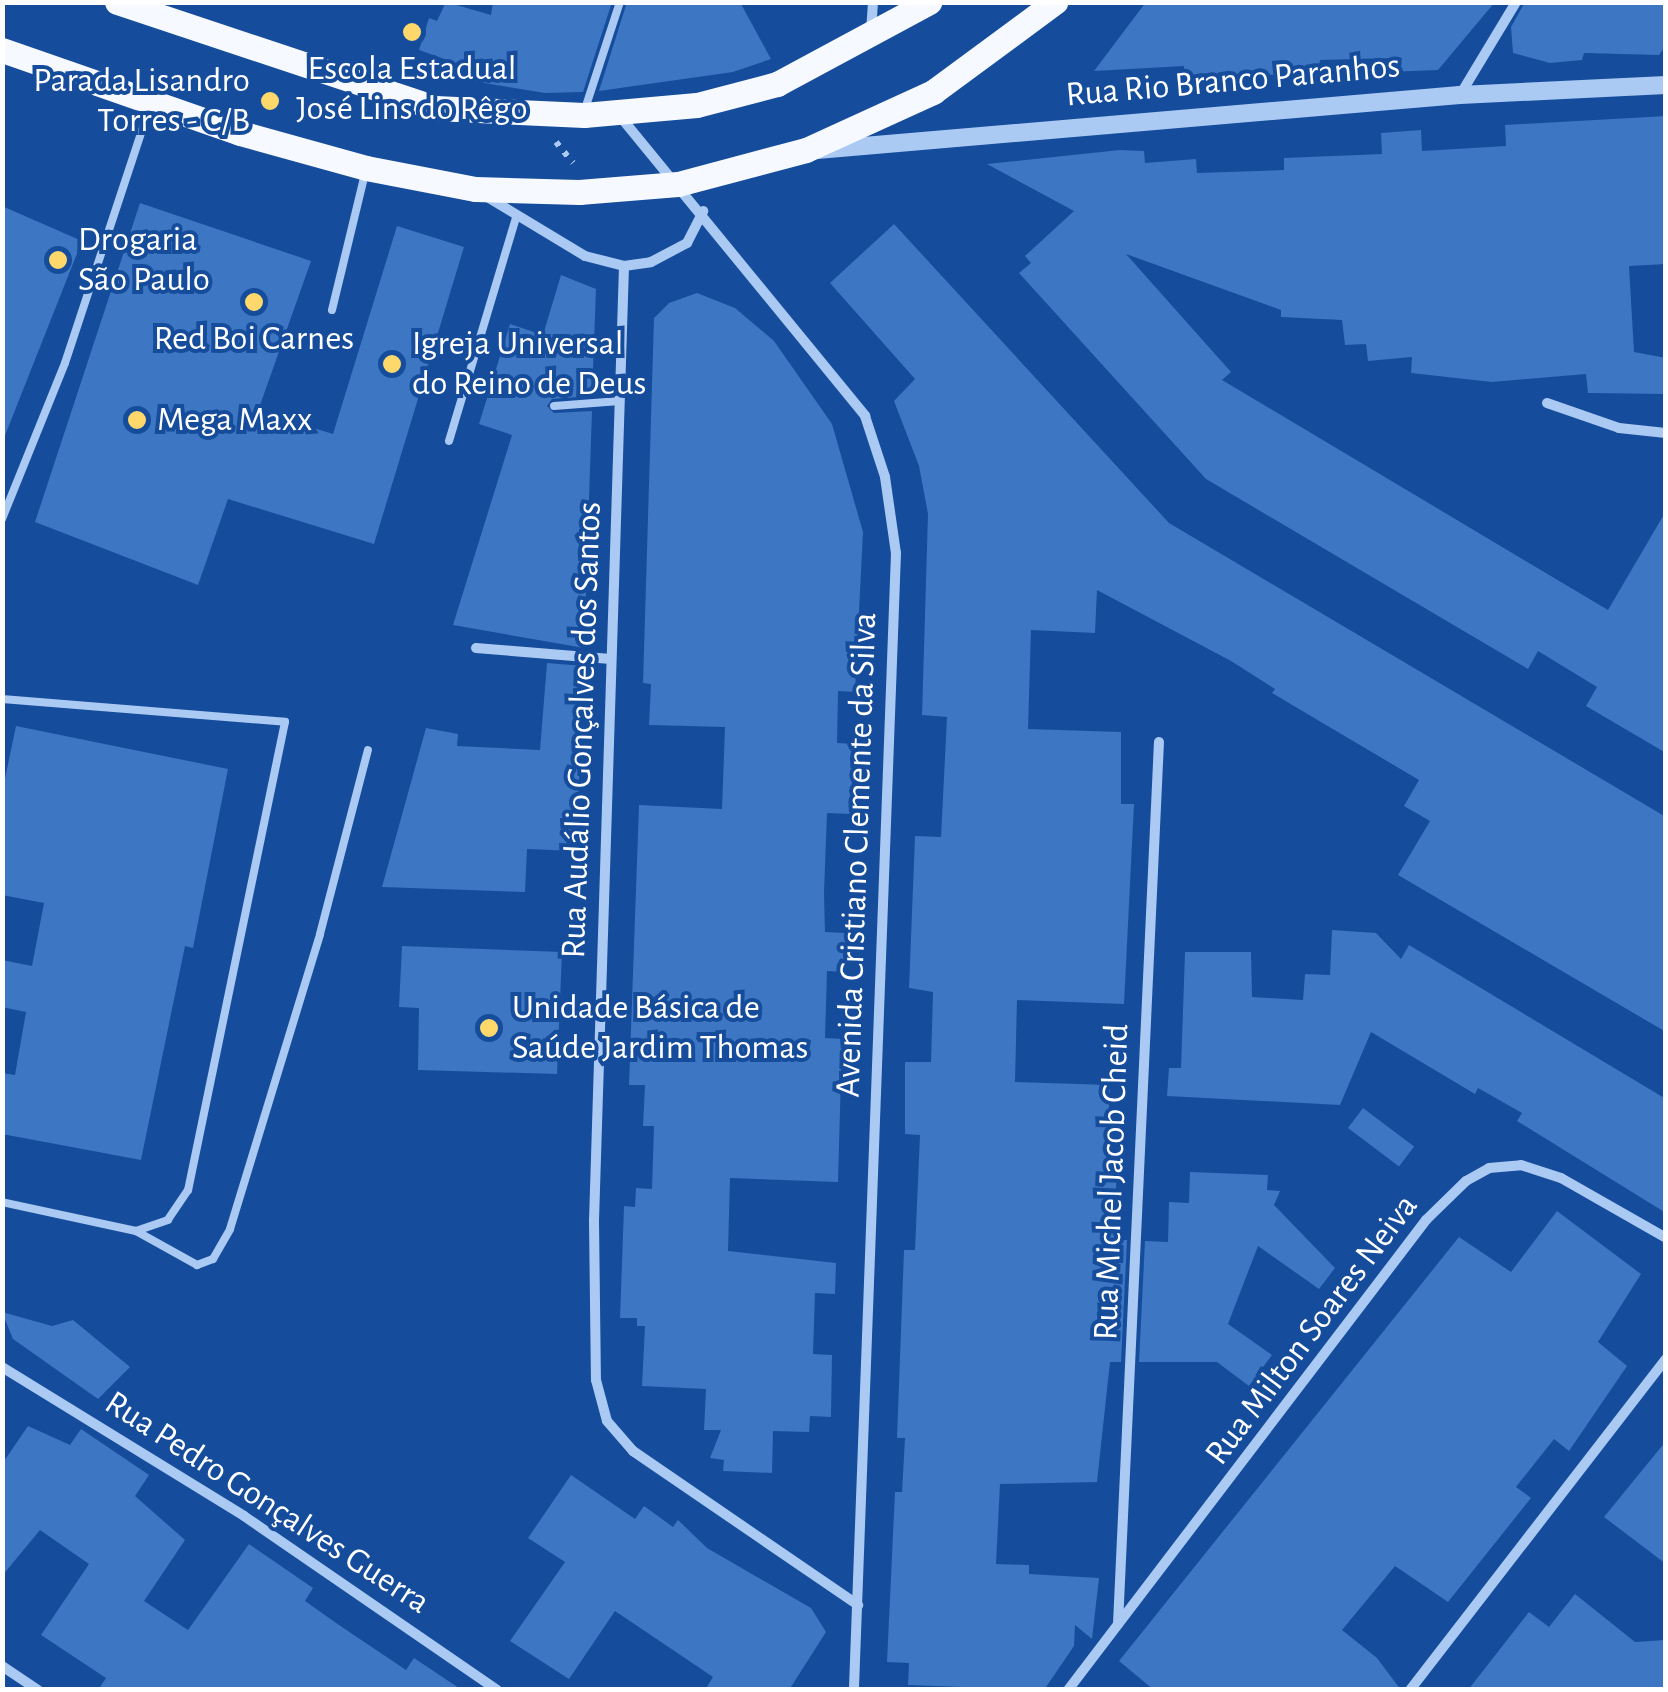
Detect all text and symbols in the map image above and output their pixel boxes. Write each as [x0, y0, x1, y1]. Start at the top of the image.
marker: Escola Estadual José Lins do Rêgo [401, 21, 423, 43]
street label: Rua Rio Branco Paranhos [1064, 45, 1402, 117]
place label: Escola Estadual José Lins do Rêgo [296, 48, 528, 130]
place label: Parada Lisandro Torres - C/B [33, 60, 250, 142]
marker: Parada Lisandro Torres - C/B [259, 90, 281, 112]
place label: Drogaria São Paulo [78, 219, 210, 301]
marker: Drogaria São Paulo [47, 249, 69, 271]
marker: Red Boi Carnes [243, 291, 265, 313]
place label: Red Boi Carnes [154, 318, 354, 360]
place label: Igreja Universal do Reino de Deus [412, 323, 646, 405]
marker: Igreja Universal do Reino de Deus [381, 353, 403, 375]
place label: Mega Maxx [157, 399, 312, 441]
marker: Mega Maxx [126, 409, 148, 431]
street label: Rua Audálio Gonçalves dos Santos [553, 501, 611, 959]
street label: Avenida Cristiano Clemente da Silva [828, 612, 886, 1098]
place label: Unidade Básica de Saúde Jardim Thomas [512, 987, 808, 1069]
marker: Unidade Básica de Saúde Jardim Thomas [476, 1015, 502, 1041]
street label: Rua Michel Jacob Cheid [1085, 1023, 1139, 1341]
street label: Rua Milton Soares Neiva [1197, 1186, 1427, 1474]
street label: Rua Pedro Gonçalves Guerra [97, 1382, 437, 1624]

